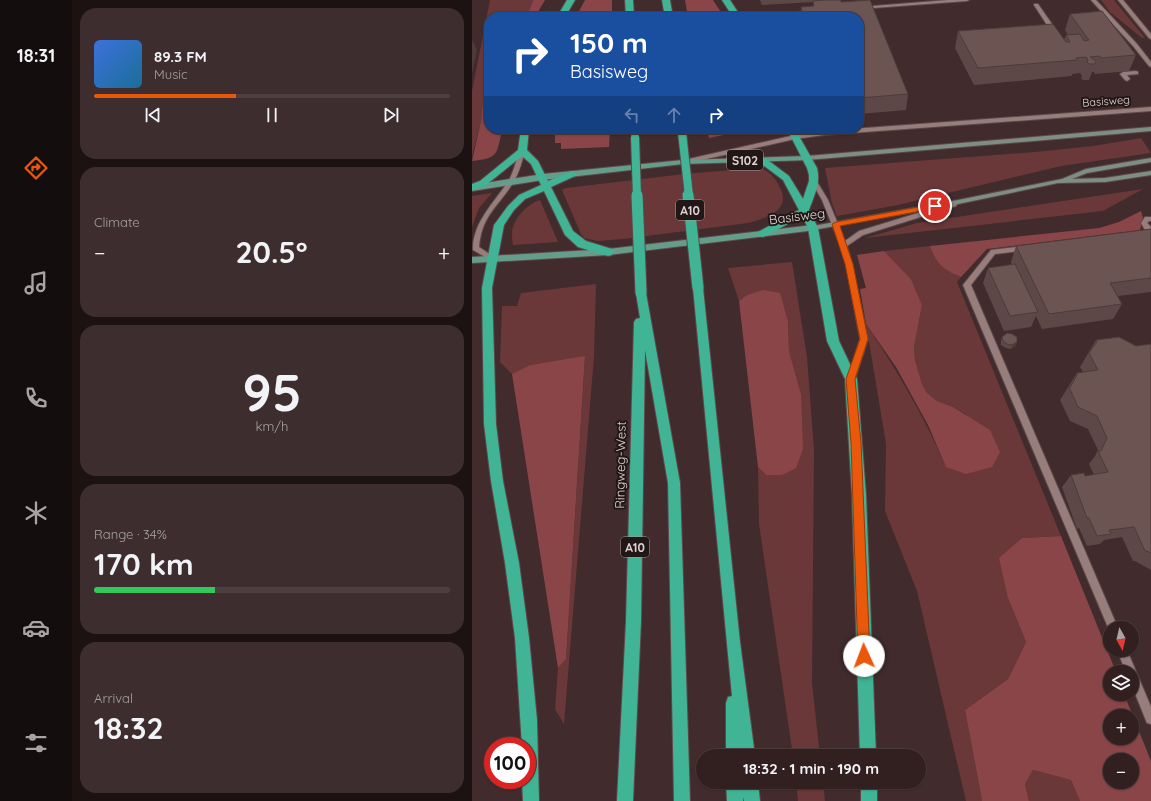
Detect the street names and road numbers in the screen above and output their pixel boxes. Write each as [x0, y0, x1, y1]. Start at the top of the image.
street label: Basisweg [1082, 92, 1130, 110]
road number: S102 [727, 150, 763, 170]
road number: A10 [676, 200, 704, 220]
street label: Basisweg [768, 205, 826, 227]
street label: Ringweg-West [611, 421, 629, 509]
road number: A10 [621, 537, 649, 557]

